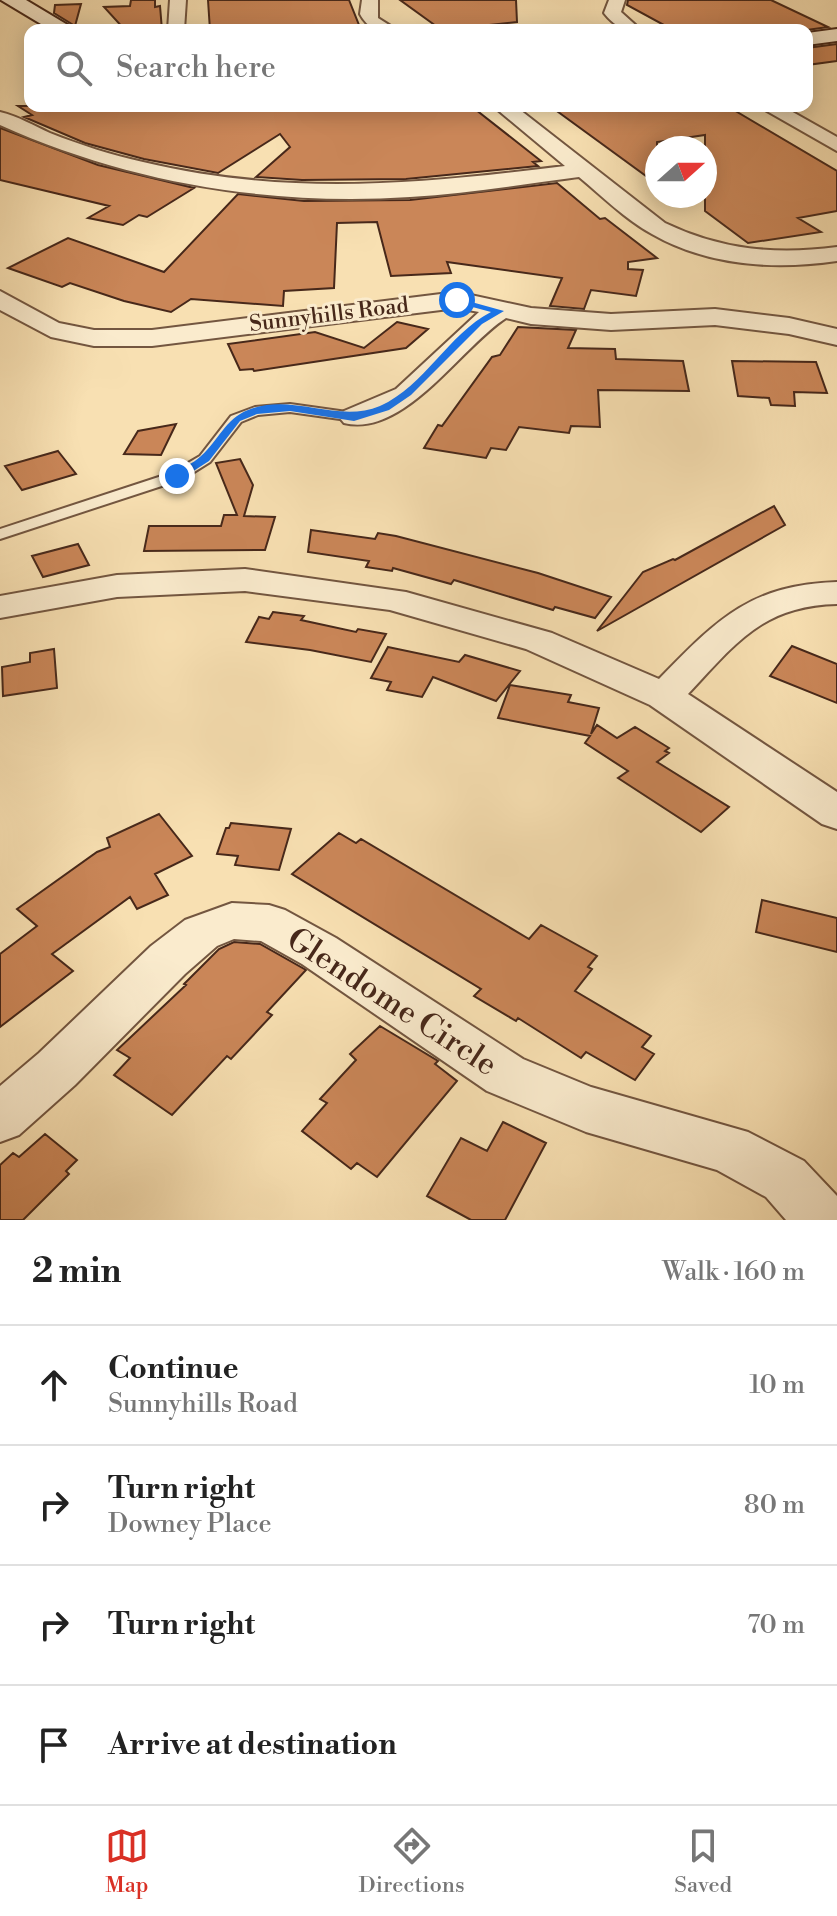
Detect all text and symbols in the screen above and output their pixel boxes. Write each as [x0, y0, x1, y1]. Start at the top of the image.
search box [24, 24, 813, 112]
icon: search [52, 46, 96, 90]
text: Search here [116, 49, 276, 87]
north arrow [645, 136, 717, 208]
route start [439, 282, 475, 318]
street label: Sunnyhills Road [248, 292, 411, 338]
route end [159, 458, 195, 494]
street label: Glendome Circle [279, 919, 505, 1085]
text: 2 min [32, 1251, 121, 1293]
text: Walk · 160 m [662, 1256, 805, 1288]
text: Continue [108, 1350, 239, 1388]
icon: ahead [32, 1363, 76, 1407]
text: 10 m [749, 1369, 805, 1401]
text: Sunnyhills Road [108, 1388, 298, 1420]
text: Turn right [108, 1470, 255, 1508]
icon: right [32, 1483, 76, 1527]
text: 80 m [744, 1489, 805, 1521]
text: Downey Place [108, 1508, 272, 1540]
icon: right [32, 1603, 76, 1647]
text: Turn right [108, 1606, 255, 1644]
text: 70 m [747, 1609, 805, 1641]
icon: arrive [32, 1723, 76, 1767]
text: Arrive at destination [108, 1726, 397, 1764]
tab: Map [105, 1824, 149, 1899]
tab: Directions [359, 1824, 465, 1899]
tab: Saved [674, 1824, 732, 1899]

